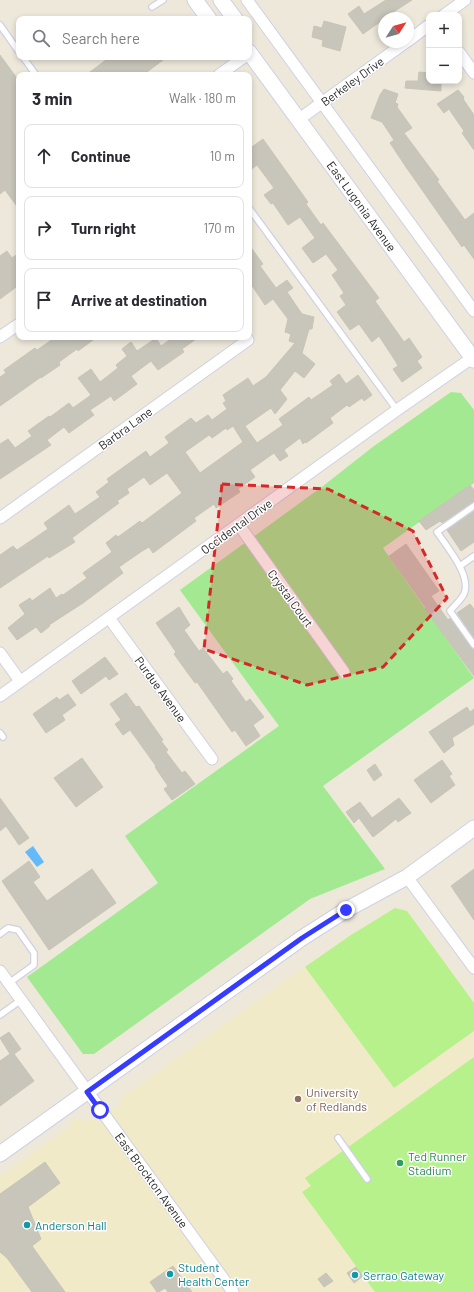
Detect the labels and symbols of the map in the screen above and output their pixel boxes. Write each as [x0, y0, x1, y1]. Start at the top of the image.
north arrow [378, 12, 414, 48]
street label: Berkeley Drive [318, 54, 386, 108]
street label: East Lugonia Avenue [325, 158, 399, 254]
street label: Barbra Lane [95, 404, 155, 452]
street label: Occidental Drive [198, 495, 274, 557]
street label: Crystal Court [265, 566, 317, 630]
street label: Purdue Avenue [132, 653, 190, 725]
route end [337, 901, 355, 919]
place label: University of Redlands [306, 1085, 367, 1113]
marker: University of Redlands [293, 1094, 303, 1104]
route start [91, 1101, 109, 1119]
street label: East Brockton Avenue [113, 1130, 191, 1230]
place label: Ted Runner Stadium [408, 1149, 467, 1177]
marker: Ted Runner Stadium [395, 1158, 405, 1168]
place label: Anderson Hall [35, 1218, 107, 1232]
marker: Anderson Hall [22, 1220, 32, 1230]
place label: Student Health Center [178, 1260, 250, 1288]
place label: Serrao Gateway [363, 1268, 445, 1282]
marker: Student Health Center [165, 1269, 175, 1279]
marker: Serrao Gateway [350, 1270, 360, 1280]

